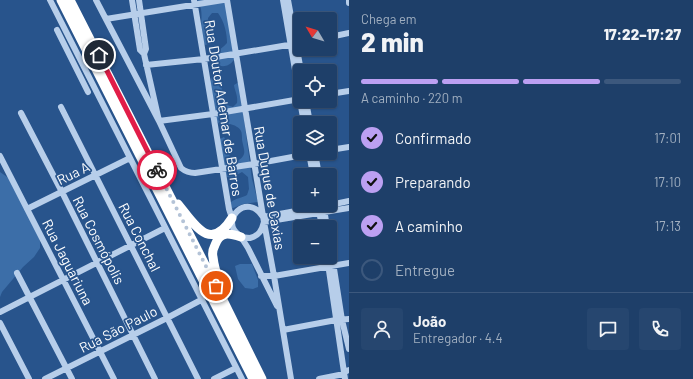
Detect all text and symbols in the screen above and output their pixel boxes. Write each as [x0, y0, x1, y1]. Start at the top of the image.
text: Chega em [361, 11, 417, 27]
north arrow [293, 12, 337, 56]
map controls [293, 12, 337, 264]
street label: Rua Doutor Ademar de Barros [202, 19, 246, 198]
text: 17:22–17:27 [604, 25, 681, 43]
text: 2 min [361, 26, 424, 57]
pin [82, 38, 116, 72]
icon: home [88, 44, 110, 66]
button: locate [293, 64, 337, 108]
text: A caminho · 220 m [361, 90, 463, 106]
button: layers [293, 116, 337, 160]
street label: Rua Duque de Caxias [251, 125, 289, 251]
icon: check [361, 127, 383, 149]
text: Confirmado [395, 129, 471, 147]
text: 17:01 [654, 130, 681, 146]
courier [137, 150, 177, 190]
street label: Rua A [54, 158, 93, 188]
icon: bike [146, 159, 168, 181]
button: + [293, 168, 337, 212]
icon: check [361, 171, 383, 193]
text: Preparando [395, 173, 471, 191]
text: 17:10 [654, 174, 681, 190]
street label: Rua Cosmópolis [69, 193, 129, 287]
street label: Rua Conchal [115, 200, 165, 274]
icon: check [361, 215, 383, 237]
street label: Rua Jaguariuna [39, 216, 97, 308]
text: A caminho [395, 217, 463, 235]
text: 17:13 [655, 218, 681, 234]
button: − [293, 220, 337, 264]
text: Entregue [395, 261, 455, 279]
pin [199, 269, 233, 303]
icon: bag [205, 275, 227, 297]
street label: Rua São Paulo [76, 302, 160, 356]
button: person [361, 308, 403, 350]
button: chat [587, 308, 629, 350]
button: phone [639, 308, 681, 350]
text: João [413, 312, 446, 330]
text: Entregador · 4.4 [413, 330, 503, 346]

